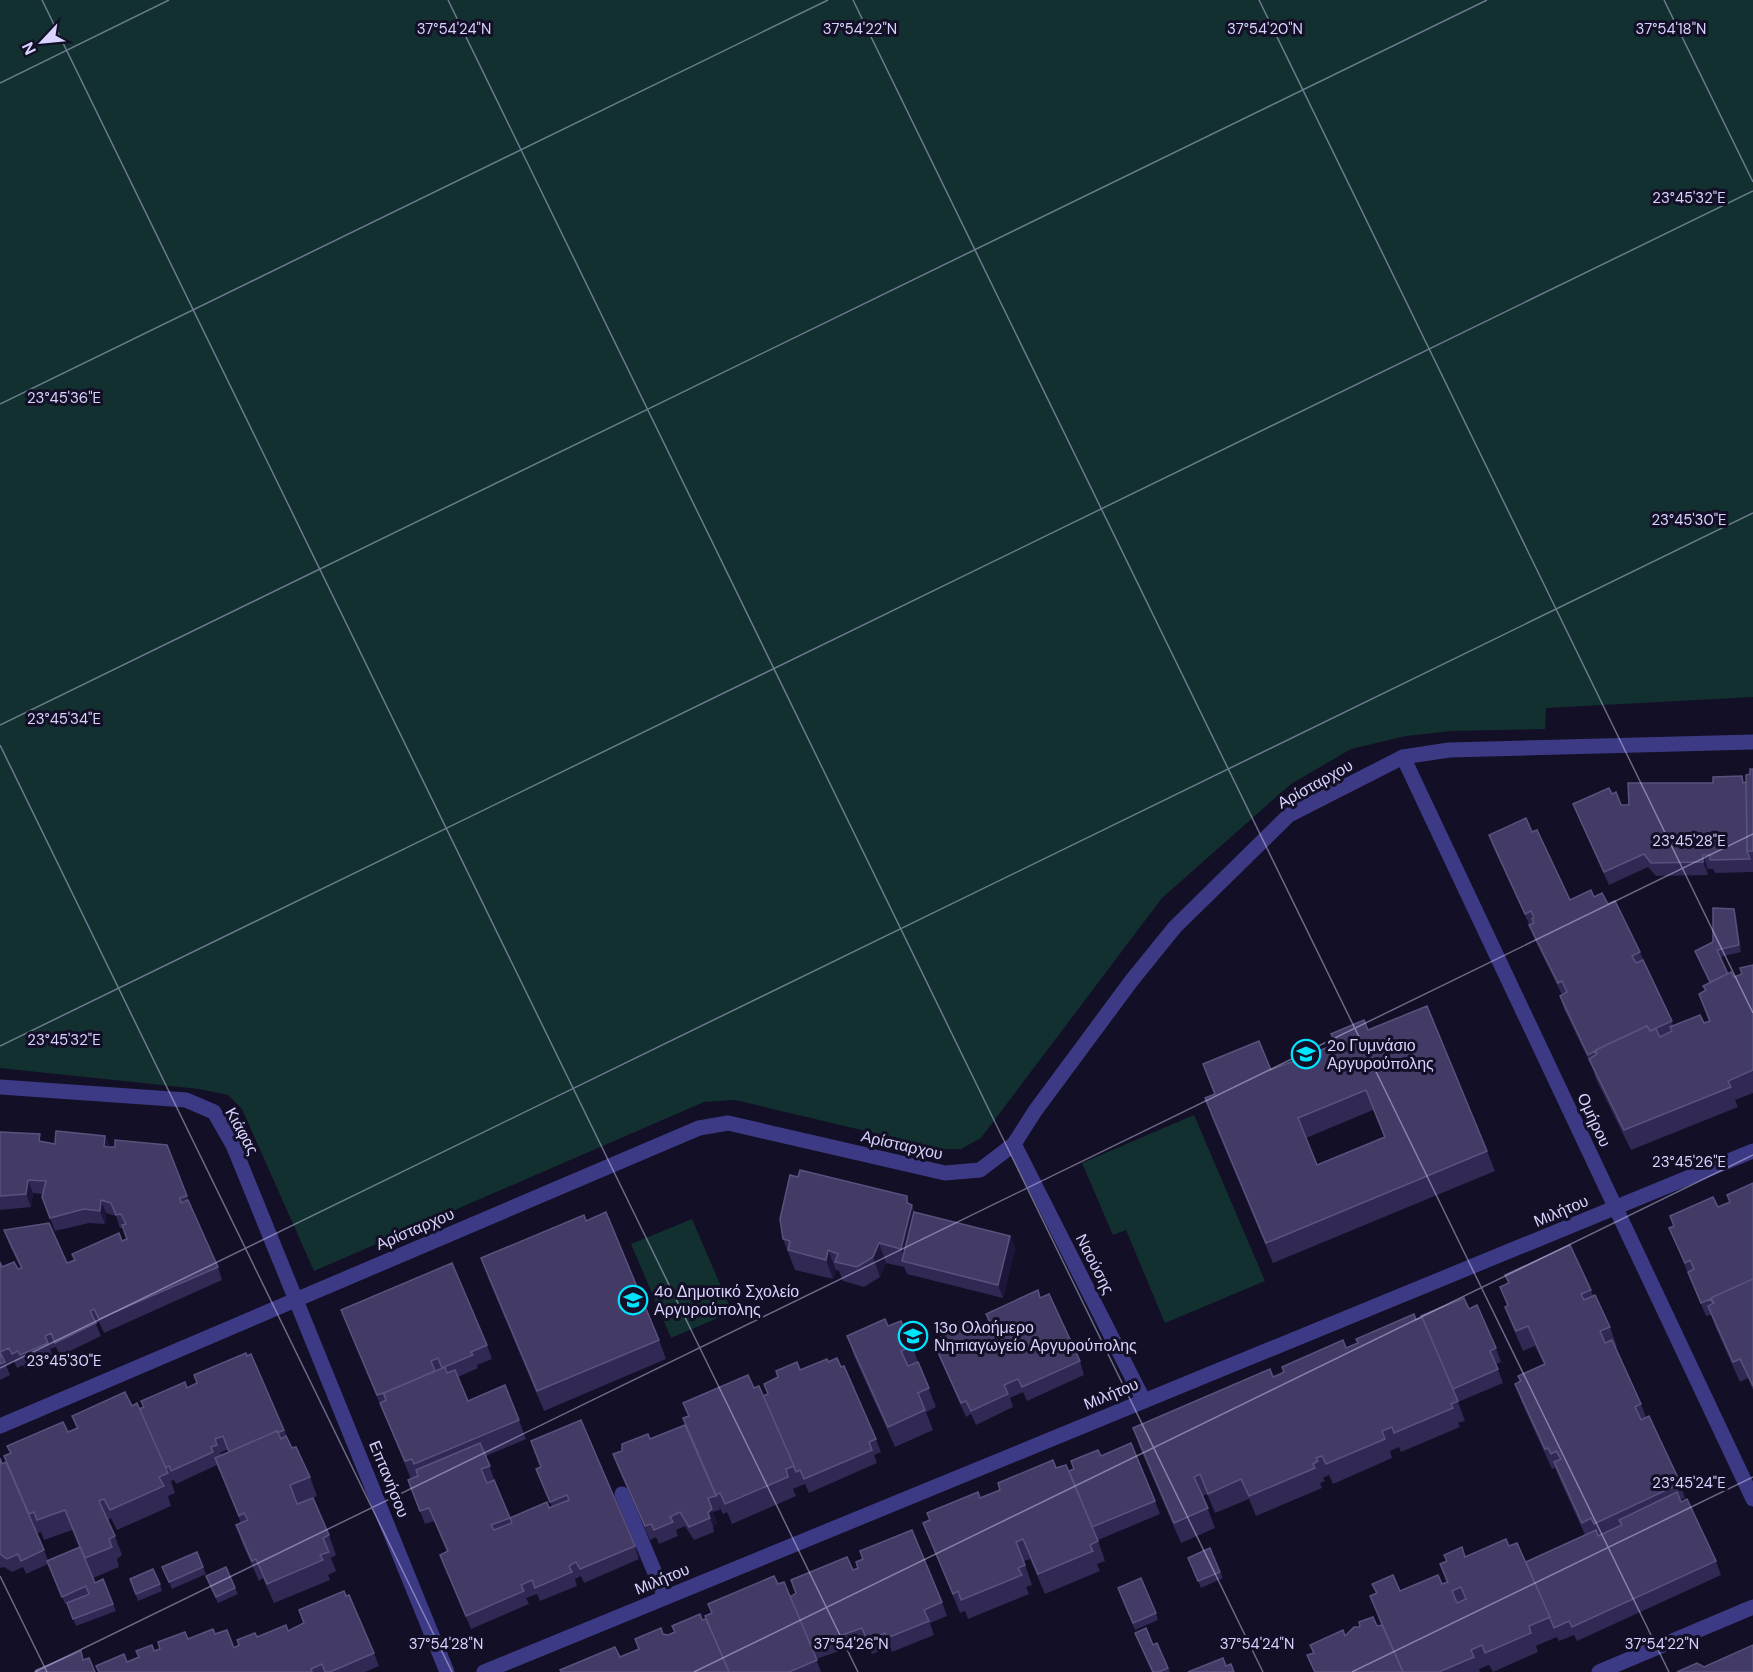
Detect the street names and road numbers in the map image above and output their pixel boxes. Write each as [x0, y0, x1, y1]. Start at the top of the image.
street label: Αρίσταρχου [1273, 755, 1357, 813]
street label: Ομήρου [1572, 1090, 1616, 1150]
street label: Κιάφας [220, 1104, 264, 1159]
street label: Αρίσταρχου [859, 1125, 945, 1165]
street label: Μιλήτου [1530, 1190, 1592, 1232]
street label: Αρίσταρχου [373, 1203, 457, 1255]
street label: Ναούσης [1071, 1230, 1119, 1298]
street label: Μιλήτου [1080, 1373, 1142, 1415]
street label: Επτανήσου [364, 1438, 414, 1520]
street label: Μιλήτου [631, 1558, 693, 1600]

